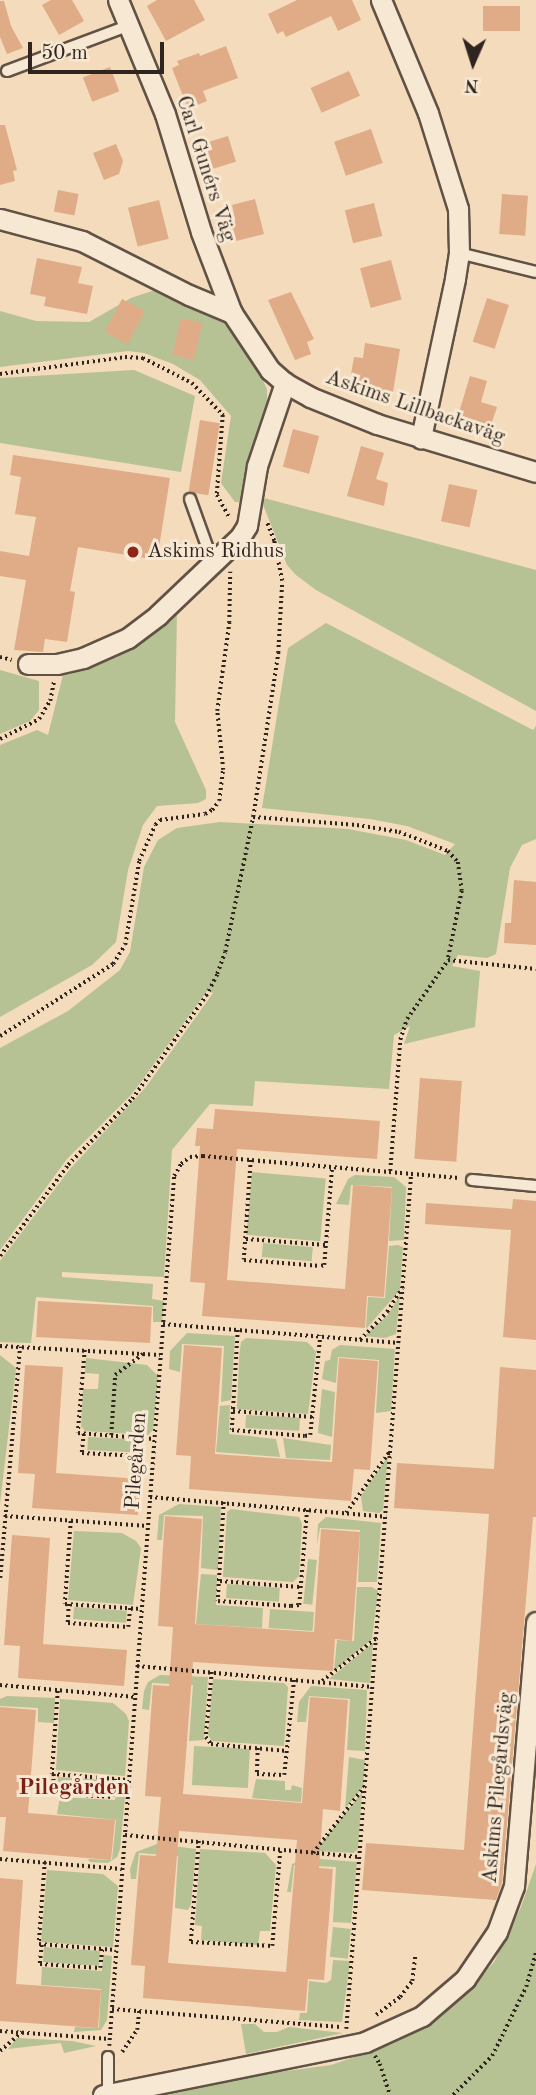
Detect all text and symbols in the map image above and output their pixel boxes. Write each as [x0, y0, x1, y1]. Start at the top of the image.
scale bar [32, 28, 168, 72]
north arrow [438, 28, 508, 98]
text: 50 m [41, 43, 88, 64]
text: N [464, 75, 480, 94]
street label: Carl Gunérs Väg [169, 93, 241, 245]
street label: Askims Lillbackaväg [322, 365, 508, 451]
place label: Askims Ridhus [147, 539, 284, 565]
marker: Askims Ridhus [125, 544, 141, 560]
street label: Pilegården [121, 1411, 153, 1511]
street label: Askims Pilegårdsväg [478, 1691, 520, 1885]
district label: Pilegården [18, 1774, 130, 1802]

